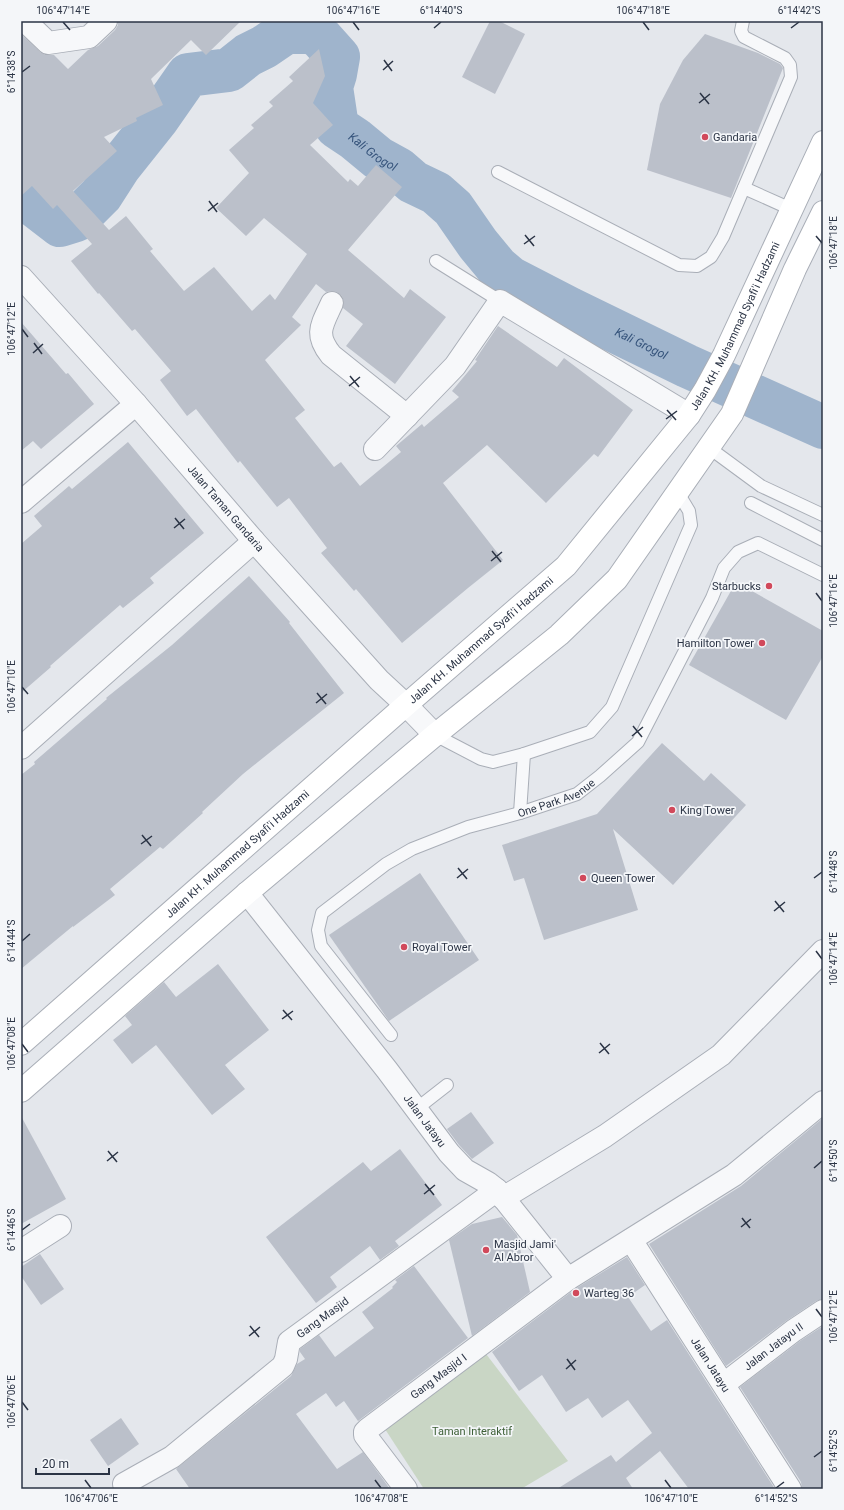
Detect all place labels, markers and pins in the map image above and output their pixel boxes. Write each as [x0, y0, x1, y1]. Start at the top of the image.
place label: Gandaria [713, 131, 757, 144]
marker: Gandaria [700, 132, 710, 142]
place label: Starbucks [712, 580, 761, 593]
marker: Starbucks [764, 581, 774, 591]
place label: Hamilton Tower [677, 637, 754, 650]
marker: Hamilton Tower [757, 638, 767, 648]
place label: King Tower [680, 804, 735, 817]
marker: King Tower [667, 805, 677, 815]
place label: Queen Tower [591, 872, 655, 885]
marker: Queen Tower [578, 873, 588, 883]
place label: Royal Tower [412, 941, 472, 954]
marker: Royal Tower [399, 942, 409, 952]
place label: Masjid Jami' Al Abror [494, 1238, 556, 1264]
marker: Masjid Jami' Al Abror [481, 1245, 491, 1255]
place label: Warteg 36 [584, 1287, 634, 1300]
marker: Warteg 36 [571, 1288, 581, 1298]

